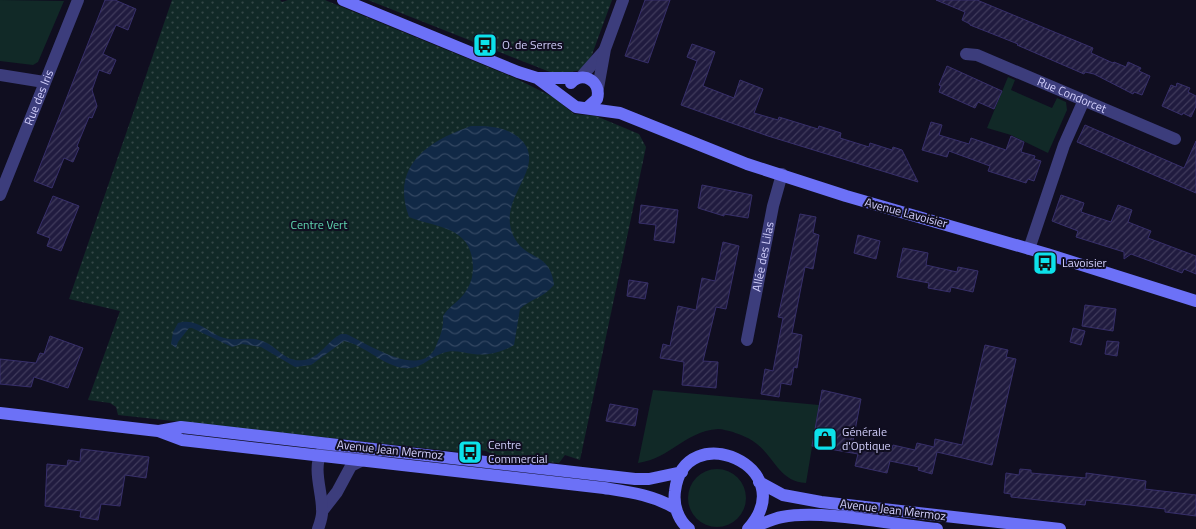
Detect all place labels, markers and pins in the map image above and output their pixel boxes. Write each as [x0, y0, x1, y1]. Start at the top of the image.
bus stop icon: O. de Serres [472, 32, 498, 58]
place label: O. de Serres [502, 35, 563, 54]
bus stop icon: Lavoisier [1032, 250, 1058, 276]
place label: Lavoisier [1062, 253, 1107, 272]
place label: Générale d'Optique [842, 422, 891, 455]
shop icon: Générale d'Optique [812, 426, 838, 452]
place label: Centre Commercial [488, 435, 548, 468]
bus stop icon: Centre Commercial [457, 439, 483, 465]

